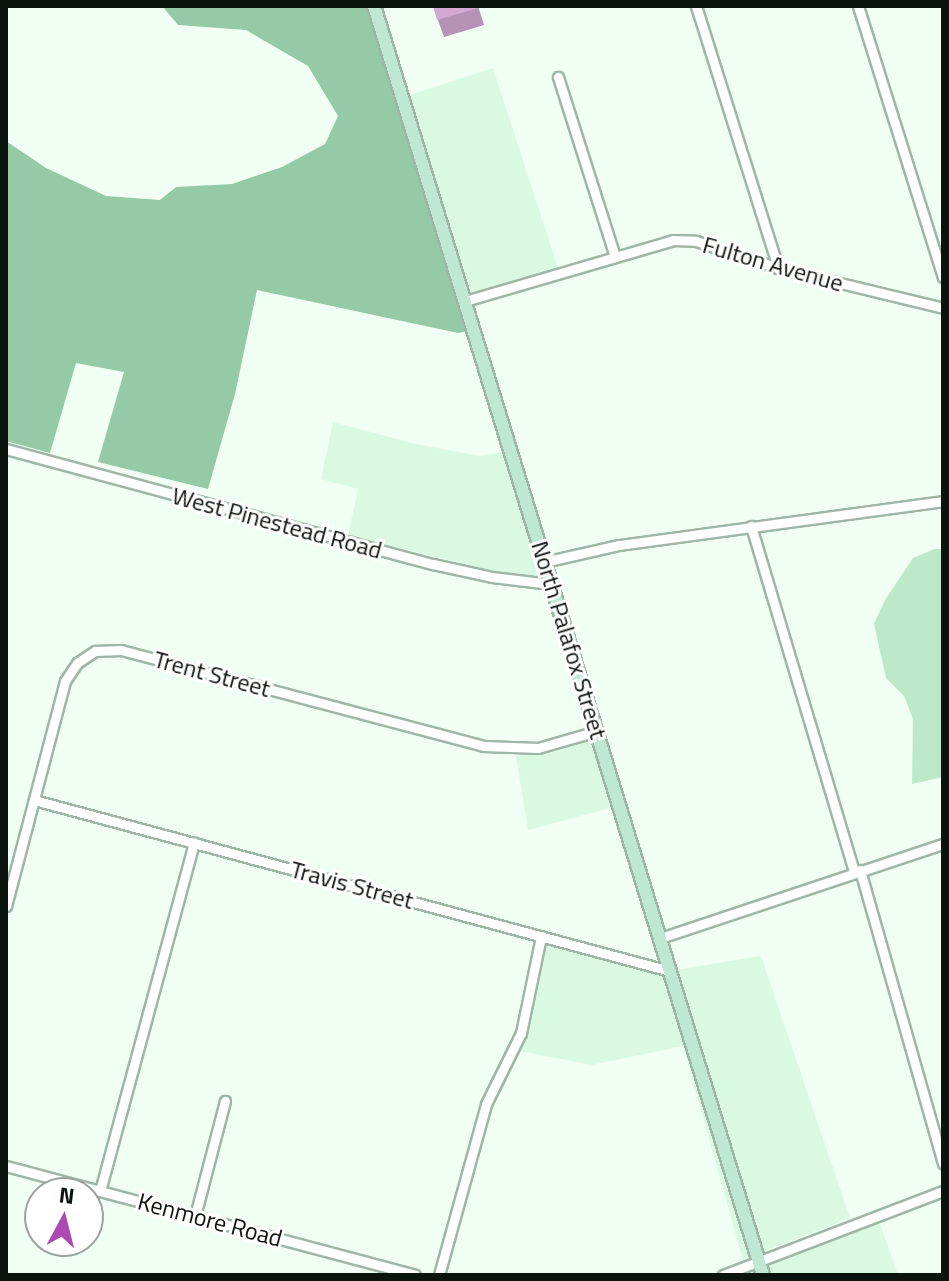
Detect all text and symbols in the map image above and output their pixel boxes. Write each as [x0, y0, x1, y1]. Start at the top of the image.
street label: Fulton Avenue [699, 230, 847, 298]
street label: West Pinestead Road [169, 481, 385, 565]
street label: North Palafox Street [525, 538, 613, 742]
street label: Trent Street [151, 645, 273, 703]
street label: Travis Street [287, 855, 417, 915]
north arrow [24, 1177, 104, 1257]
text: N [57, 1177, 76, 1213]
street label: Kenmore Road [135, 1187, 285, 1253]

